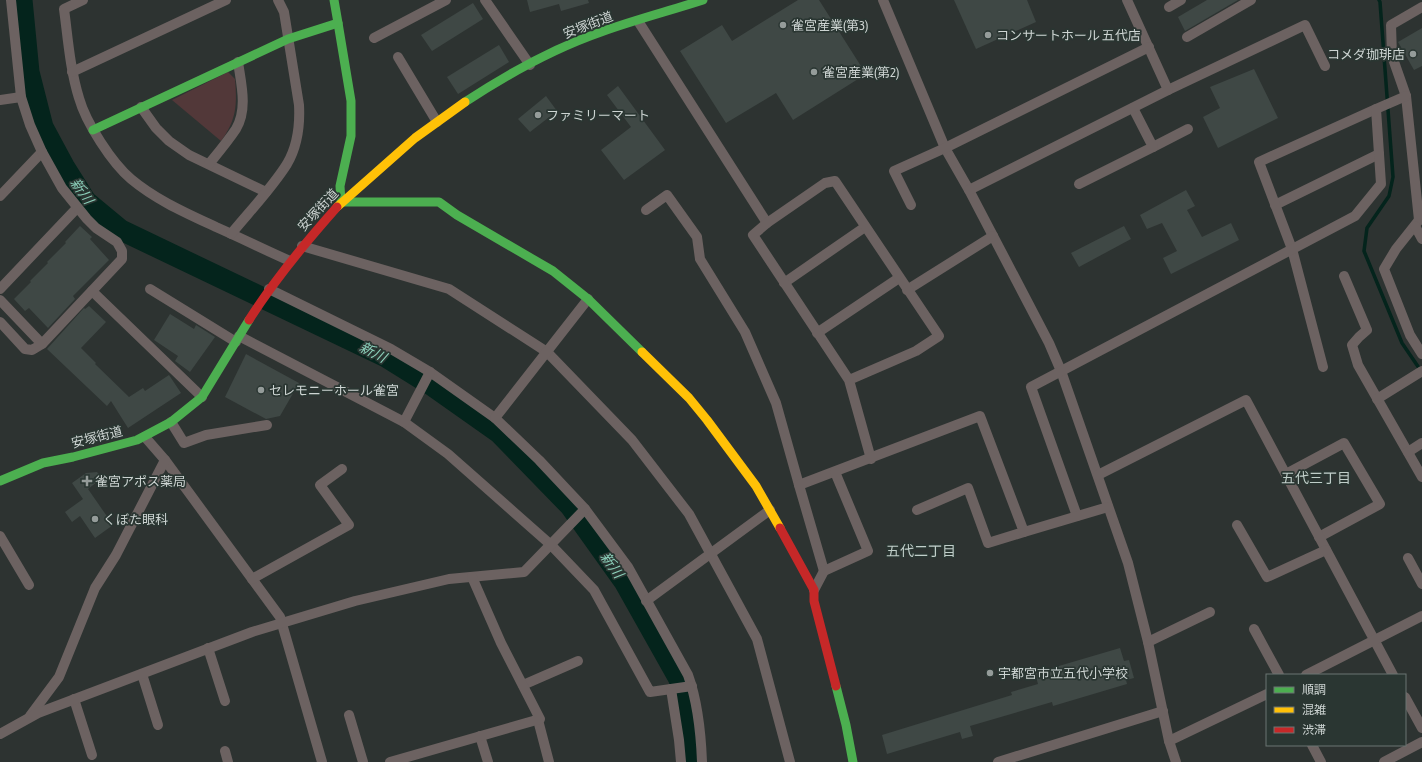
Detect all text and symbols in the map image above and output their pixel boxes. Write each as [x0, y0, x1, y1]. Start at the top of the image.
street label: 安塚街道 [561, 9, 615, 41]
place label: 雀宮産業(第3) [791, 18, 868, 33]
marker: 雀宮産業(第3) [778, 20, 788, 30]
place label: コンサートホール 五代店 [996, 28, 1141, 43]
marker: コンサートホール 五代店 [983, 30, 993, 40]
place label: コメダ珈琲店 [1327, 47, 1405, 62]
marker: コメダ珈琲店 [1408, 49, 1418, 59]
place label: 雀宮産業(第2) [822, 65, 899, 80]
marker: 雀宮産業(第2) [809, 67, 819, 77]
place label: ファミリーマート [546, 108, 650, 123]
marker: ファミリーマート [533, 110, 543, 120]
water label: 新川 [67, 175, 98, 209]
street label: 安塚街道 [295, 186, 341, 234]
water label: 新川 [357, 339, 391, 366]
place label: セレモニーホール雀宮 [269, 383, 399, 398]
marker: セレモニーホール雀宮 [256, 385, 266, 395]
street label: 安塚街道 [70, 423, 124, 451]
district label: 五代三丁目 [1281, 470, 1351, 486]
place label: 雀宮アポス薬局 [95, 474, 186, 489]
marker: 雀宮アポス薬局 [82, 476, 92, 486]
place label: くぼた眼科 [103, 512, 168, 527]
marker: くぼた眼科 [90, 514, 100, 524]
district label: 五代二丁目 [886, 543, 956, 559]
water label: 新川 [597, 549, 628, 583]
place label: 宇都宮市立五代小学校 [998, 666, 1128, 681]
marker: 宇都宮市立五代小学校 [985, 668, 995, 678]
legend [1266, 674, 1406, 746]
text: 順調 [1302, 683, 1326, 697]
text: 混雑 [1302, 703, 1326, 717]
text: 渋滞 [1302, 723, 1326, 737]

